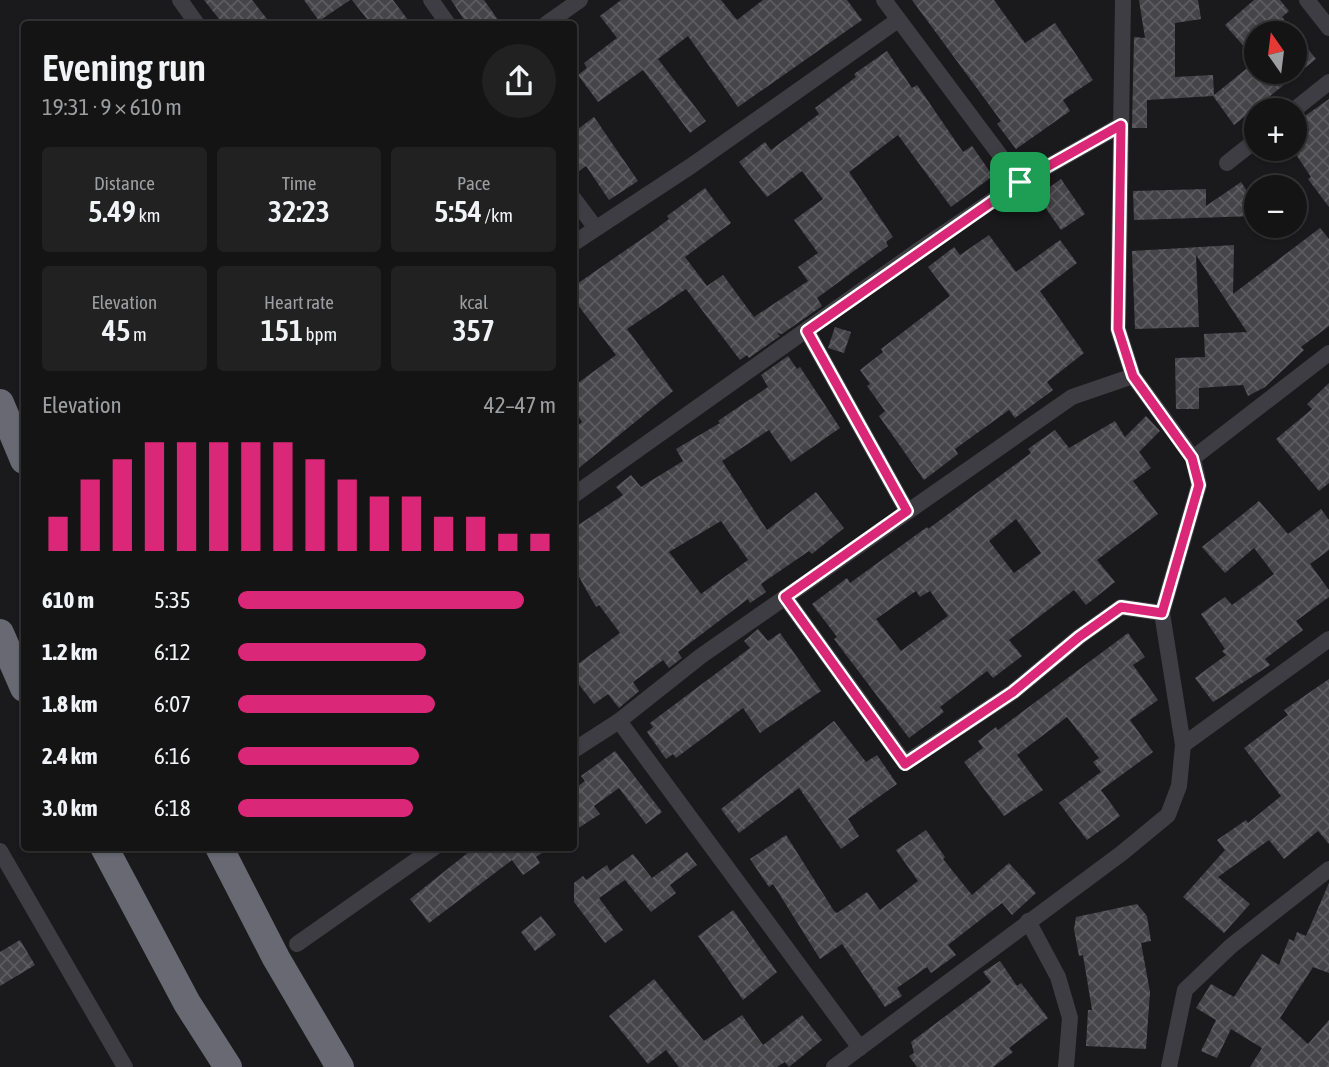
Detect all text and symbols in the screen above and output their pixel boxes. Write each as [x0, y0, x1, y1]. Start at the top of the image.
north arrow [1244, 21, 1307, 84]
map controls [1244, 21, 1307, 238]
button: share [482, 44, 556, 118]
text: Evening run [42, 46, 206, 89]
text: 19:31 · 9 × 610 m [42, 94, 182, 120]
button: + [1244, 98, 1307, 161]
pin [990, 152, 1050, 212]
icon: arrive [1001, 163, 1039, 201]
text: Distance [94, 172, 155, 194]
text: Time [282, 172, 316, 194]
text: Pace [457, 172, 490, 194]
button: − [1244, 175, 1307, 238]
text: 5.49 [88, 194, 136, 228]
text: 32:23 [268, 194, 330, 228]
text: 5:54 [434, 194, 482, 228]
text: km [136, 204, 160, 226]
text: /km [482, 204, 513, 226]
text: Elevation [91, 291, 157, 313]
text: Heart rate [264, 291, 334, 313]
text: kcal [459, 291, 488, 313]
text: 45 [102, 313, 130, 347]
text: 151 [261, 313, 303, 347]
text: 357 [453, 313, 495, 347]
text: m [130, 323, 147, 345]
text: bpm [303, 323, 337, 345]
text: Elevation [42, 392, 122, 418]
text: 42–47 m [484, 392, 556, 418]
text: 610 m [42, 587, 94, 613]
text: 5:35 [154, 587, 191, 613]
text: 1.2 km [42, 639, 98, 665]
text: 6:12 [154, 639, 191, 665]
text: 1.8 km [42, 691, 98, 717]
text: 6:07 [154, 691, 191, 717]
text: 2.4 km [42, 743, 98, 769]
text: 6:16 [154, 743, 191, 769]
text: 3.0 km [42, 795, 98, 821]
text: 6:18 [154, 795, 191, 821]

